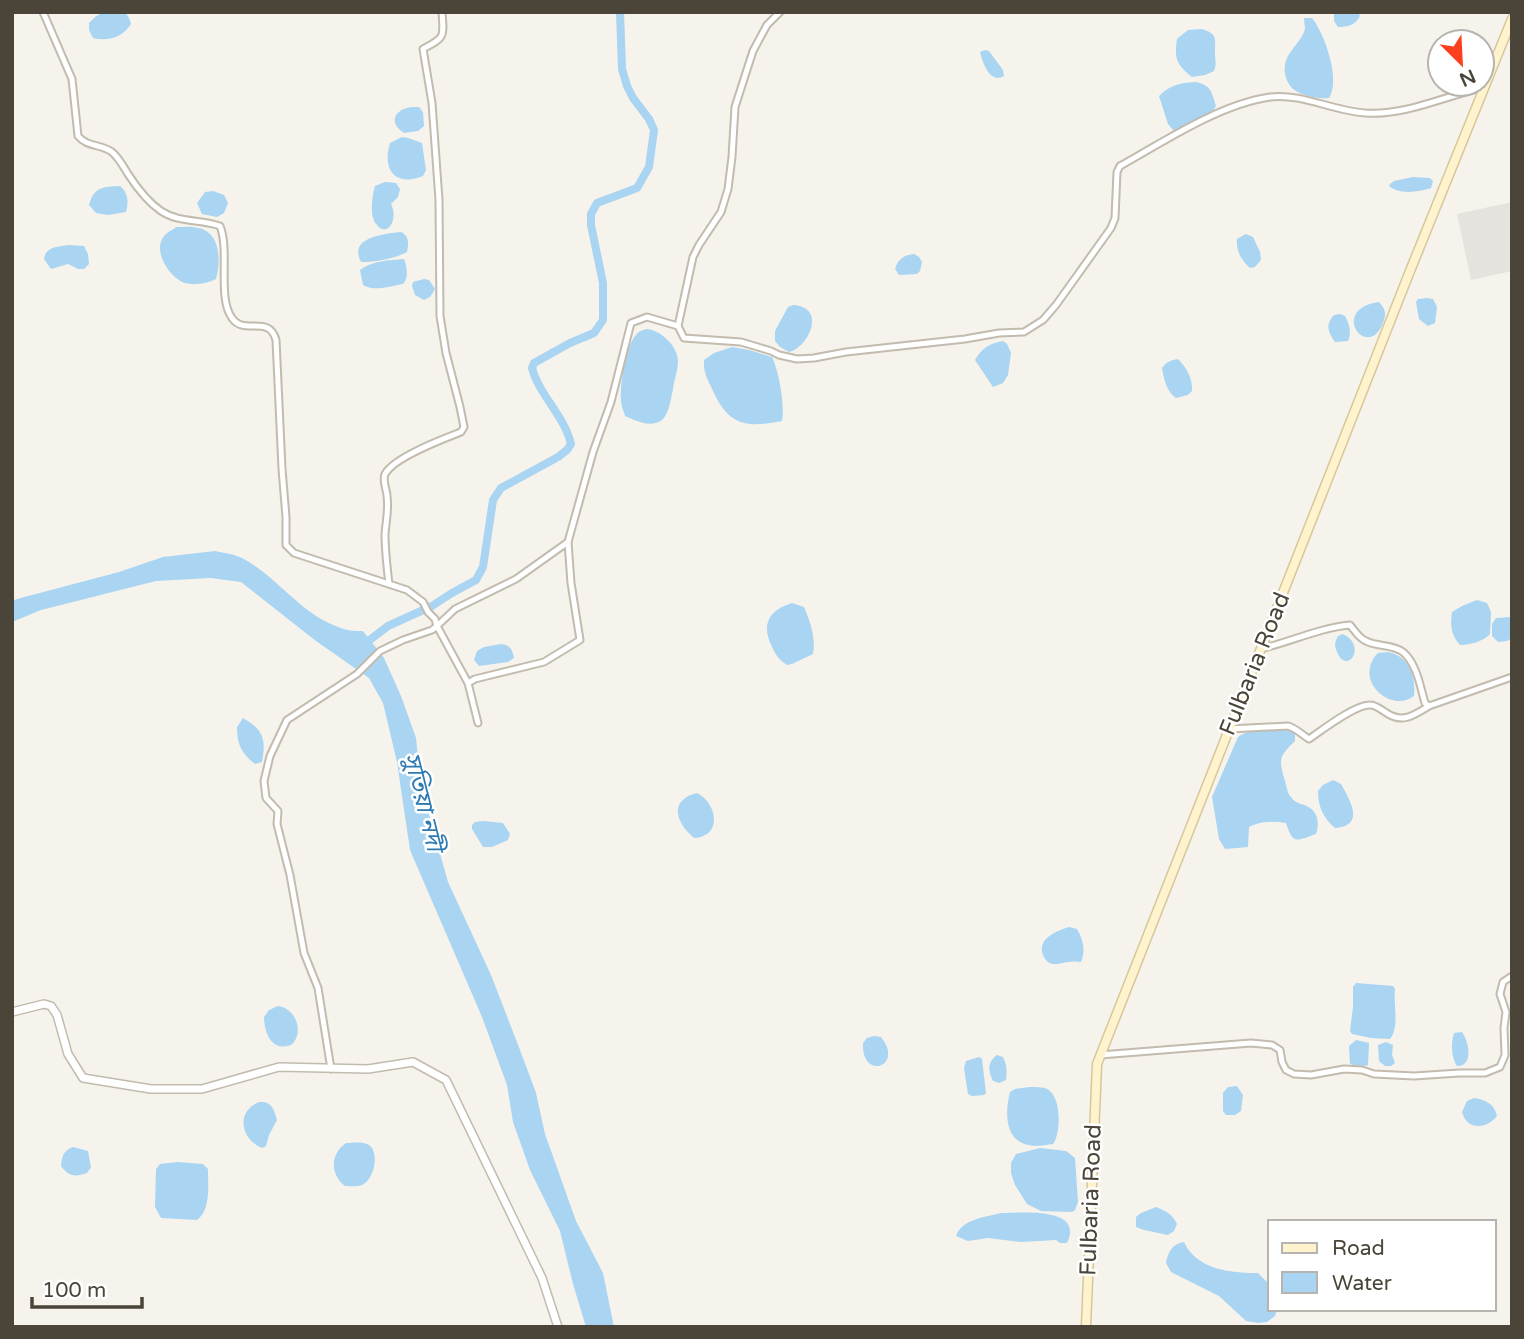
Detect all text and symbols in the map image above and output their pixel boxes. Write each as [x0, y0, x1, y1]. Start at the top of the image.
north arrow [1426, 28, 1496, 98]
text: N [1456, 64, 1479, 91]
street label: Fulbaria Road [1214, 588, 1296, 740]
water label: সুতিয়া নদী [397, 750, 450, 859]
street label: Fulbaria Road [1074, 1124, 1108, 1276]
legend [1268, 1220, 1496, 1311]
text: Road [1332, 1236, 1385, 1261]
scale bar [32, 1266, 142, 1310]
text: Water [1332, 1271, 1392, 1296]
text: 100 m [42, 1278, 106, 1303]

